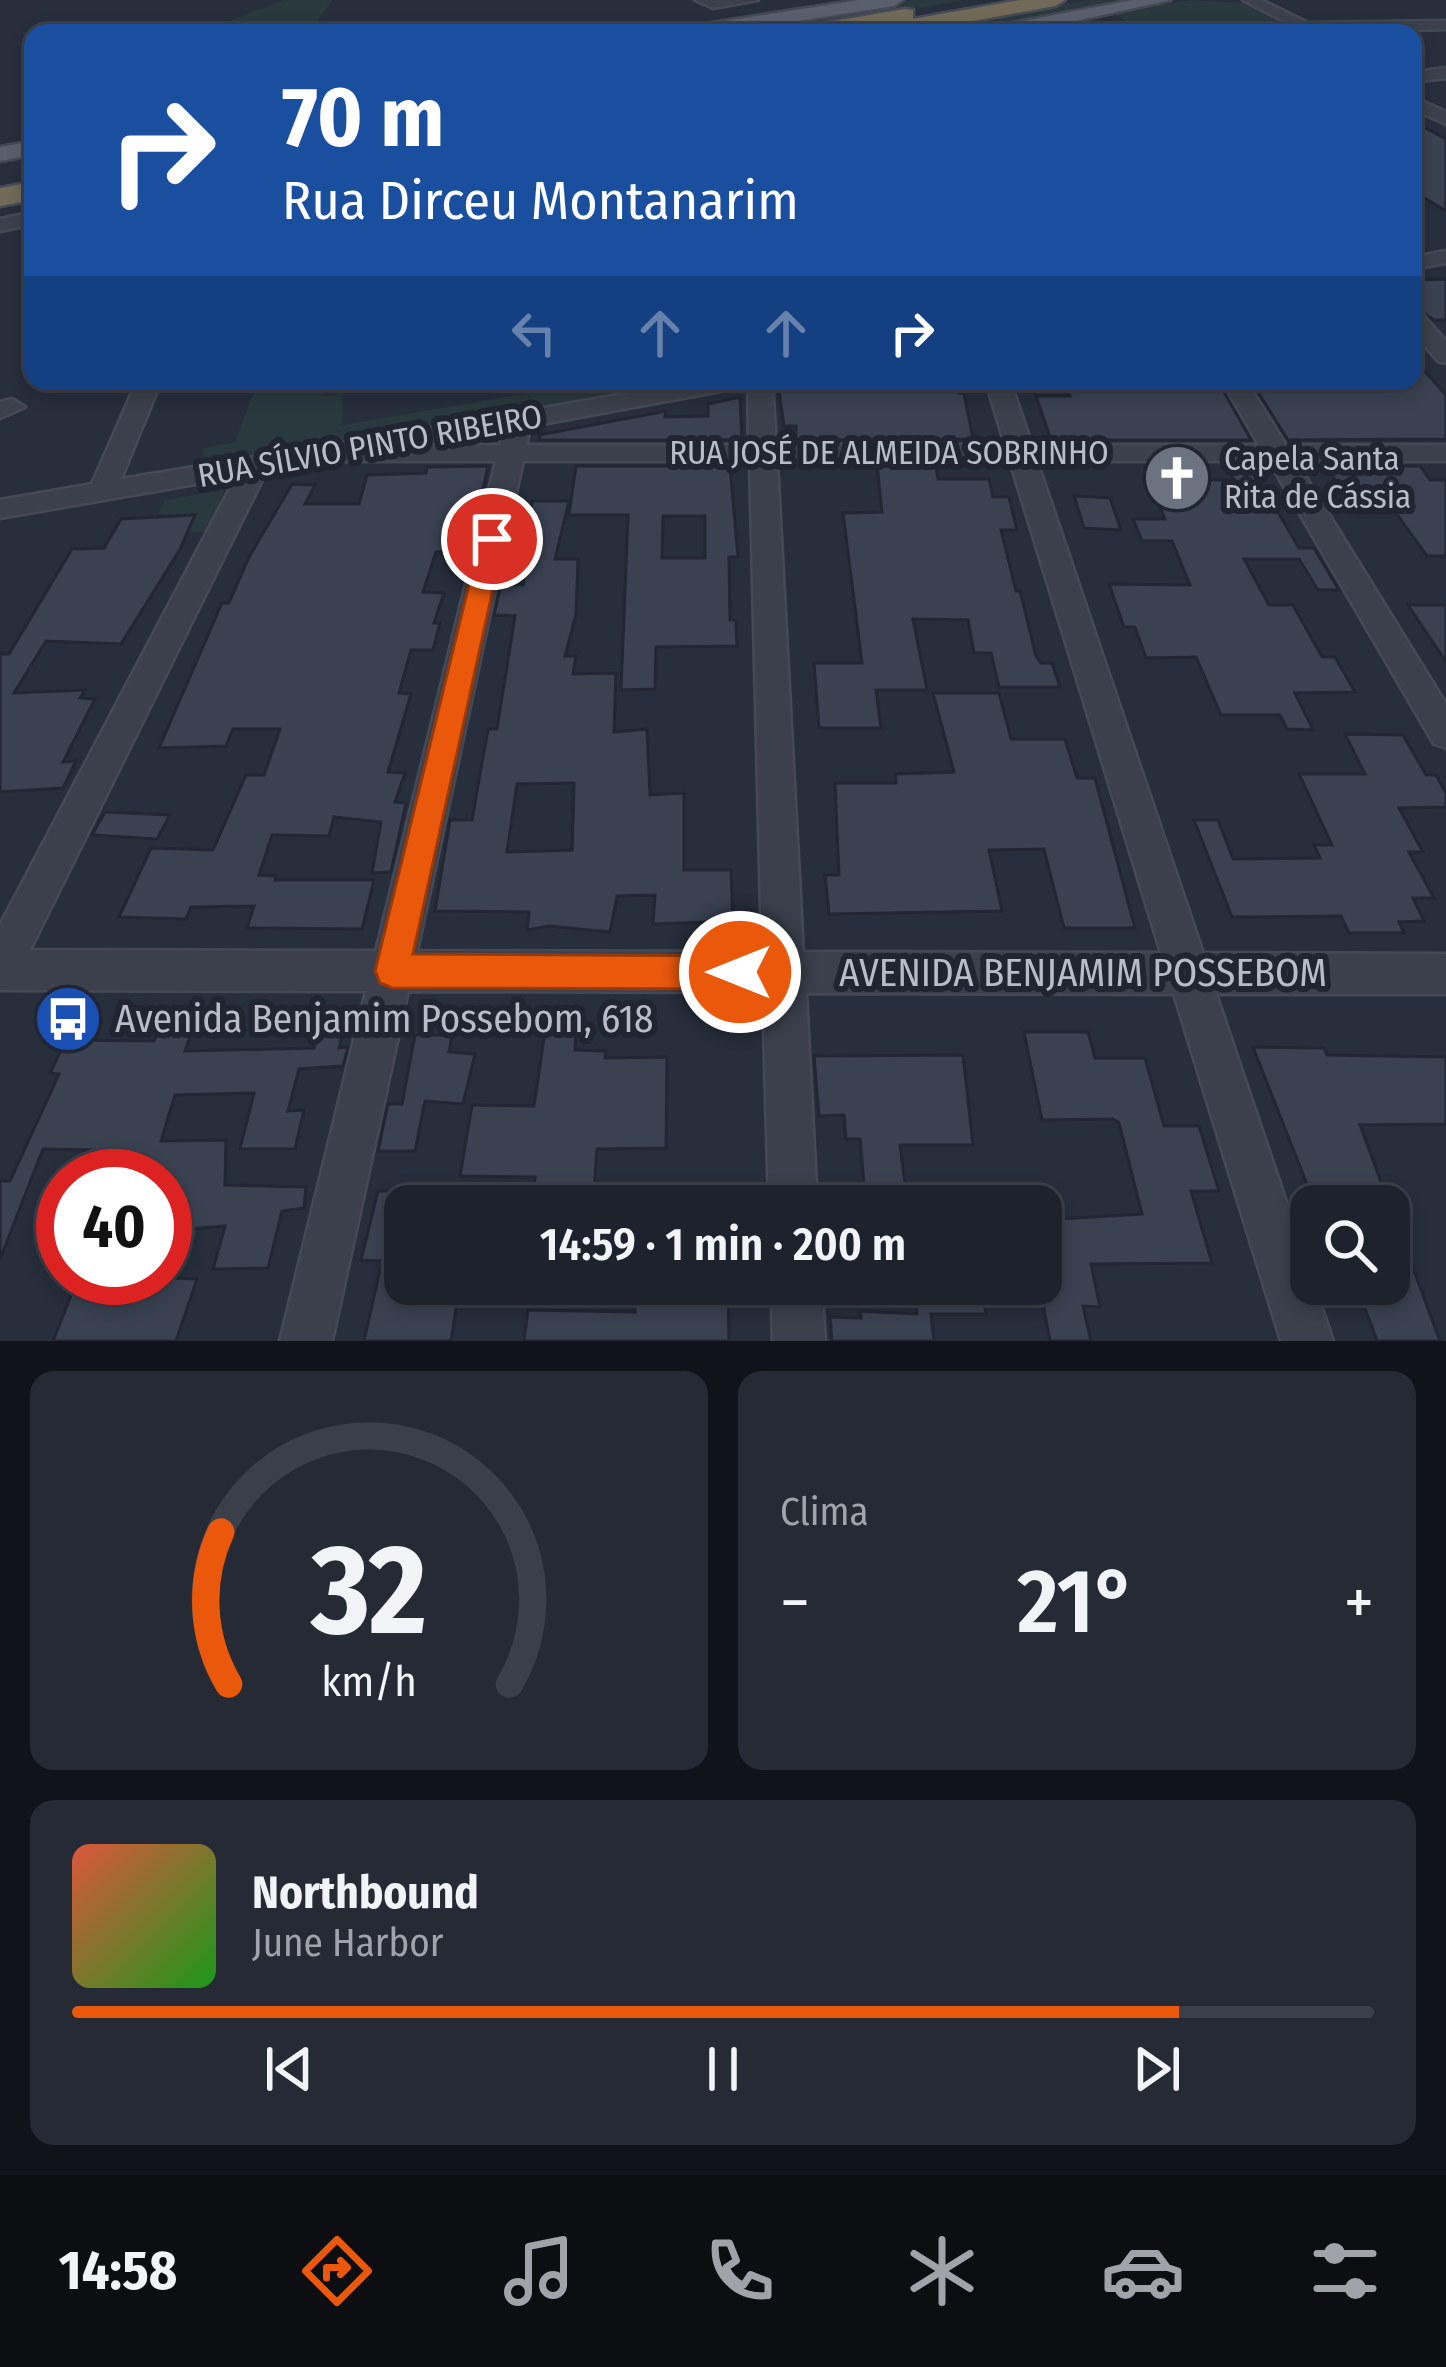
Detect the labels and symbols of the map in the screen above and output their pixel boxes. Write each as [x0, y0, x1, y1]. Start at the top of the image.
street label: RUA SÍLVIO PINTO RIBEIRO [195, 396, 545, 496]
street label: RUA JOSÉ DE ALMEIDA SOBRINHO [669, 433, 1109, 473]
place label: Capela Santa Rita de Cássia [1224, 439, 1411, 517]
church icon: Capela Santa Rita de Cássia [1142, 443, 1212, 513]
pin [441, 488, 543, 590]
position arrow [677, 909, 803, 1035]
street label: AVENIDA BENJAMIM POSSEBOM [839, 950, 1327, 996]
bus stop icon: Avenida Benjamim Possebom, 618 [33, 984, 103, 1054]
place label: Avenida Benjamim Possebom, 618 [115, 996, 653, 1042]
speed limit sign: 40 [36, 1149, 192, 1305]

